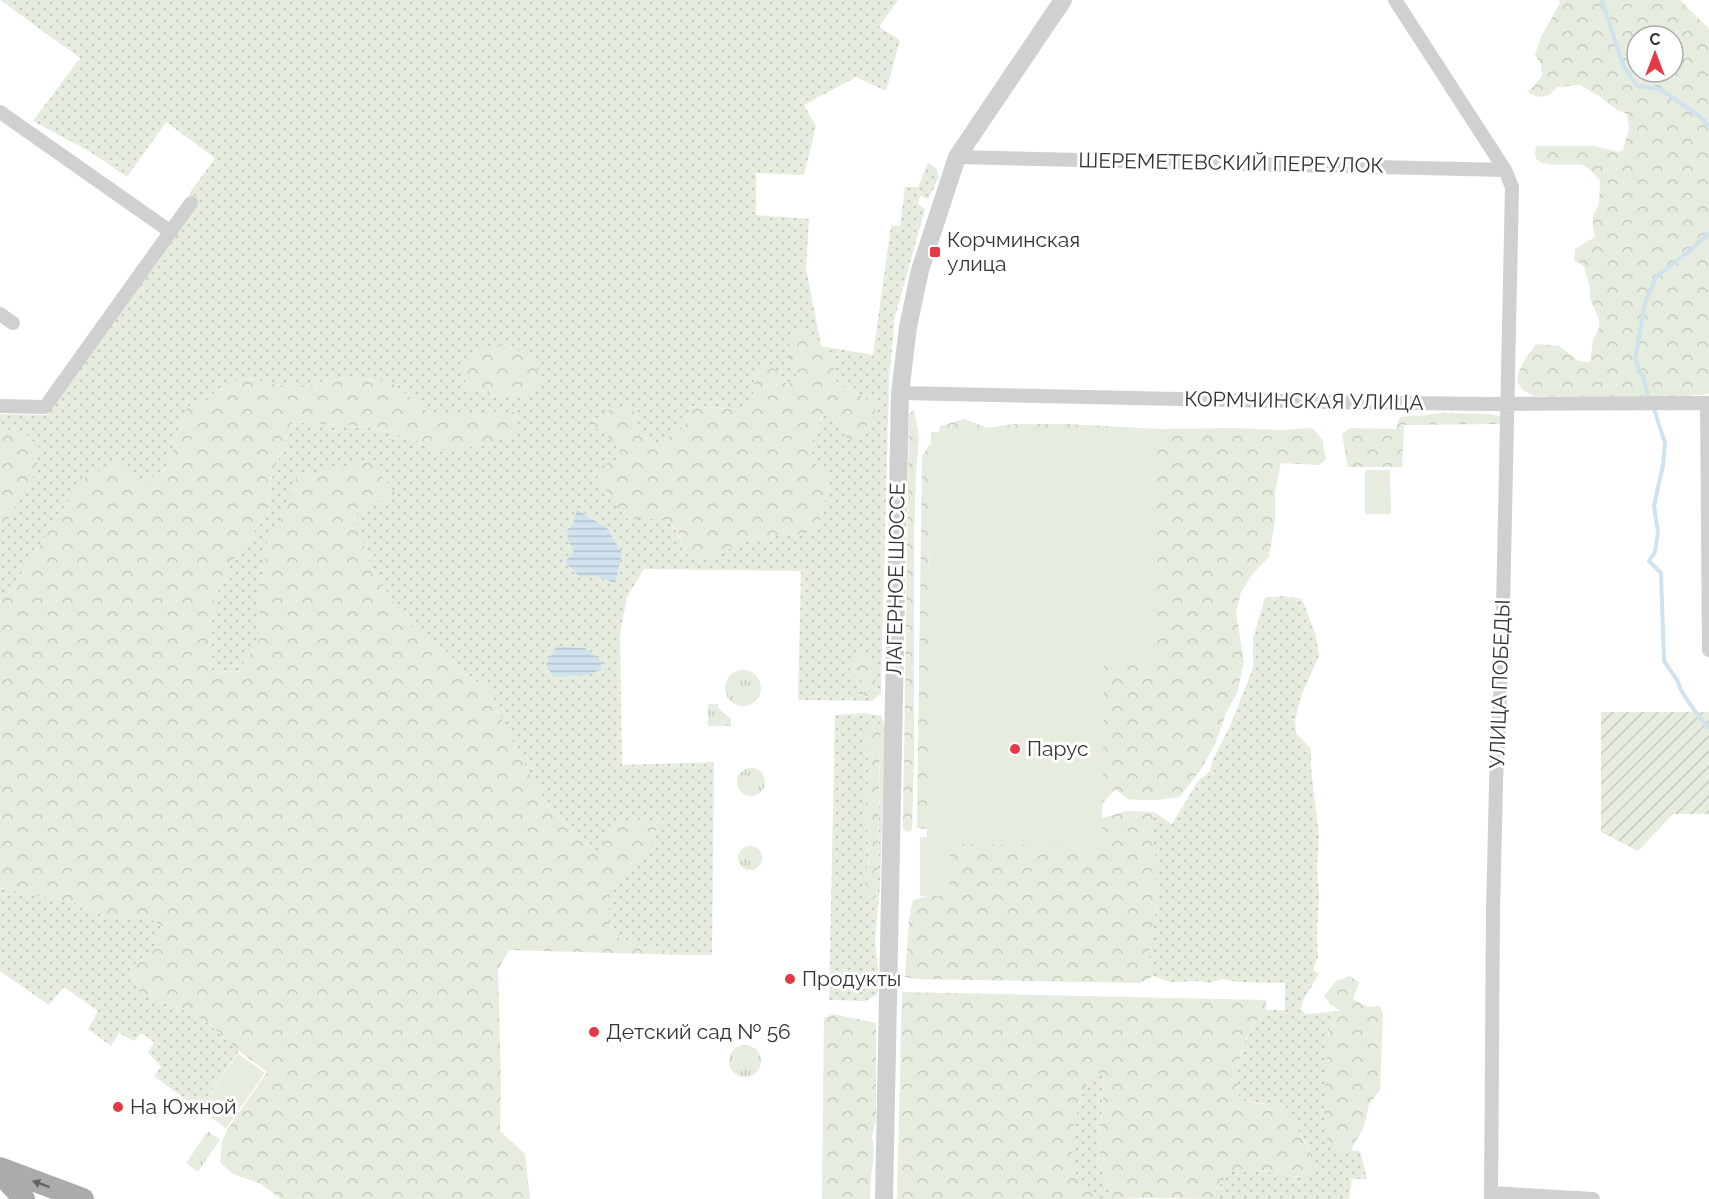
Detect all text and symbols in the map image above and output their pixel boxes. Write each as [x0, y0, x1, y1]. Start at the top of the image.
north arrow [1625, 24, 1685, 84]
text: С [1650, 30, 1661, 49]
street label: ШЕРЕМЕТЕВСКИЙ ПЕРЕУЛОК [1078, 147, 1384, 178]
place label: Корчминская улица [947, 227, 1080, 276]
marker: Корчминская улица [928, 245, 942, 259]
street label: КОРМЧИНСКАЯ УЛИЦА [1184, 386, 1424, 415]
street label: ЛАГЕРНОЕ ШОССЕ [881, 482, 910, 676]
street label: УЛИЦА ПОБЕДЫ [1484, 599, 1515, 769]
place label: Парус [1027, 736, 1089, 761]
marker: Парус [1008, 742, 1022, 756]
place label: Продукты [802, 966, 901, 991]
marker: Продукты [783, 972, 797, 986]
place label: Детский сад № 56 [606, 1019, 791, 1044]
marker: Детский сад № 56 [587, 1025, 601, 1039]
place label: На Южной [130, 1094, 237, 1119]
marker: На Южной [111, 1100, 125, 1114]
one-way arrow [32, 1178, 50, 1188]

